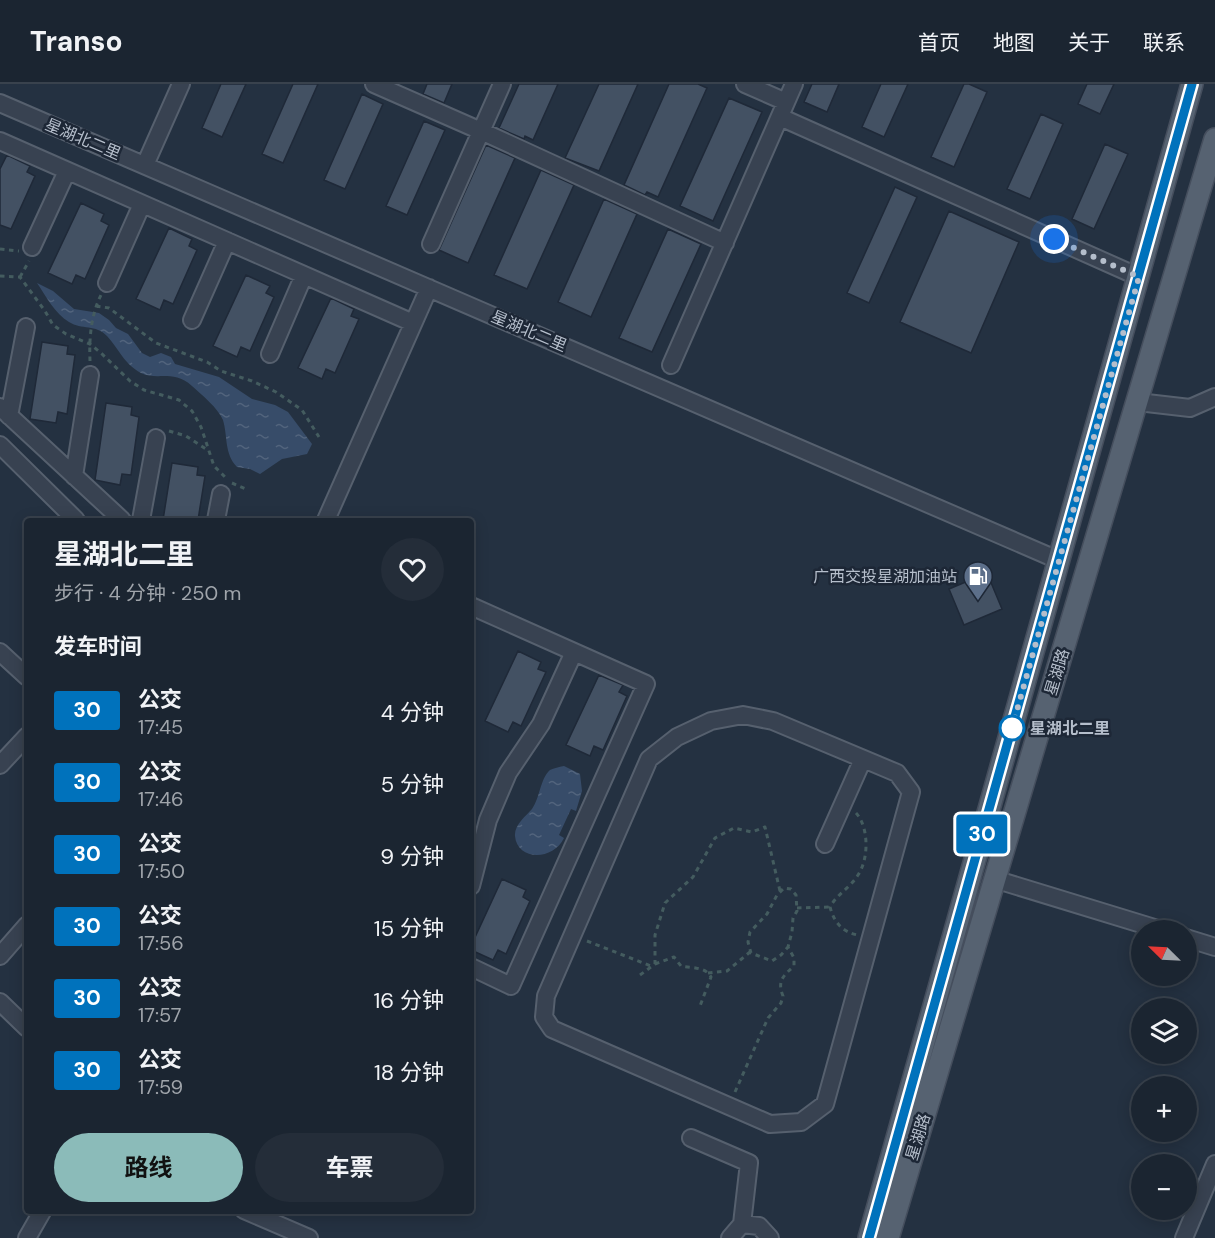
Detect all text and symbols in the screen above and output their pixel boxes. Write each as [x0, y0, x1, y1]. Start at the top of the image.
text: Transo [30, 23, 123, 60]
text: 首页 [918, 29, 960, 57]
text: 地图 [993, 29, 1035, 57]
text: 关于 [1068, 29, 1110, 57]
text: 联系 [1143, 29, 1185, 57]
street label: 星湖北二里 [42, 114, 124, 164]
your location [1039, 224, 1069, 254]
street label: 星湖北二里 [488, 306, 570, 356]
text: 星湖北二里 [54, 536, 194, 573]
button: heart [381, 538, 444, 601]
fuel station icon: 广西交投星湖加油站 [962, 560, 994, 602]
place label: 广西交投星湖加油站 [813, 566, 957, 587]
text: 步行 · 4 分钟 · 250 m [54, 580, 241, 606]
text: 发车时间 [54, 632, 142, 661]
street label: 星湖路 [1040, 646, 1074, 698]
text: 公交 [138, 685, 182, 714]
text: 30 [73, 696, 101, 724]
text: 4 分钟 [381, 698, 444, 727]
text: 17:45 [138, 714, 183, 740]
marker: 星湖北二里 [999, 715, 1025, 741]
place label: 星湖北二里 [1030, 718, 1110, 739]
text: 公交 [138, 757, 182, 786]
text: 30 [73, 768, 101, 796]
text: 5 分钟 [381, 770, 444, 799]
text: 17:46 [138, 786, 184, 812]
line badge: 30 [955, 814, 1009, 854]
text: 30 [968, 820, 996, 848]
text: 公交 [138, 829, 182, 858]
text: 30 [73, 840, 101, 868]
text: 9 分钟 [380, 842, 444, 871]
text: 17:50 [138, 858, 185, 884]
text: 公交 [138, 901, 182, 930]
text: 30 [73, 912, 101, 940]
text: 15 分钟 [374, 914, 444, 943]
north arrow [1131, 920, 1197, 986]
map controls [1131, 920, 1197, 1220]
text: 17:56 [138, 930, 184, 956]
text: 公交 [138, 973, 182, 1002]
text: 30 [73, 984, 101, 1012]
text: 16 分钟 [373, 986, 444, 1015]
button: layers [1131, 998, 1197, 1064]
text: 17:57 [138, 1002, 182, 1028]
text: 公交 [138, 1045, 182, 1074]
text: 30 [73, 1056, 101, 1084]
text: 18 分钟 [374, 1058, 444, 1087]
text: 17:59 [138, 1074, 183, 1100]
button: + [1131, 1076, 1197, 1142]
street label: 星湖路 [901, 1111, 935, 1163]
button: 路线 [54, 1133, 243, 1202]
button: 车票 [255, 1133, 444, 1202]
button: − [1131, 1154, 1197, 1220]

